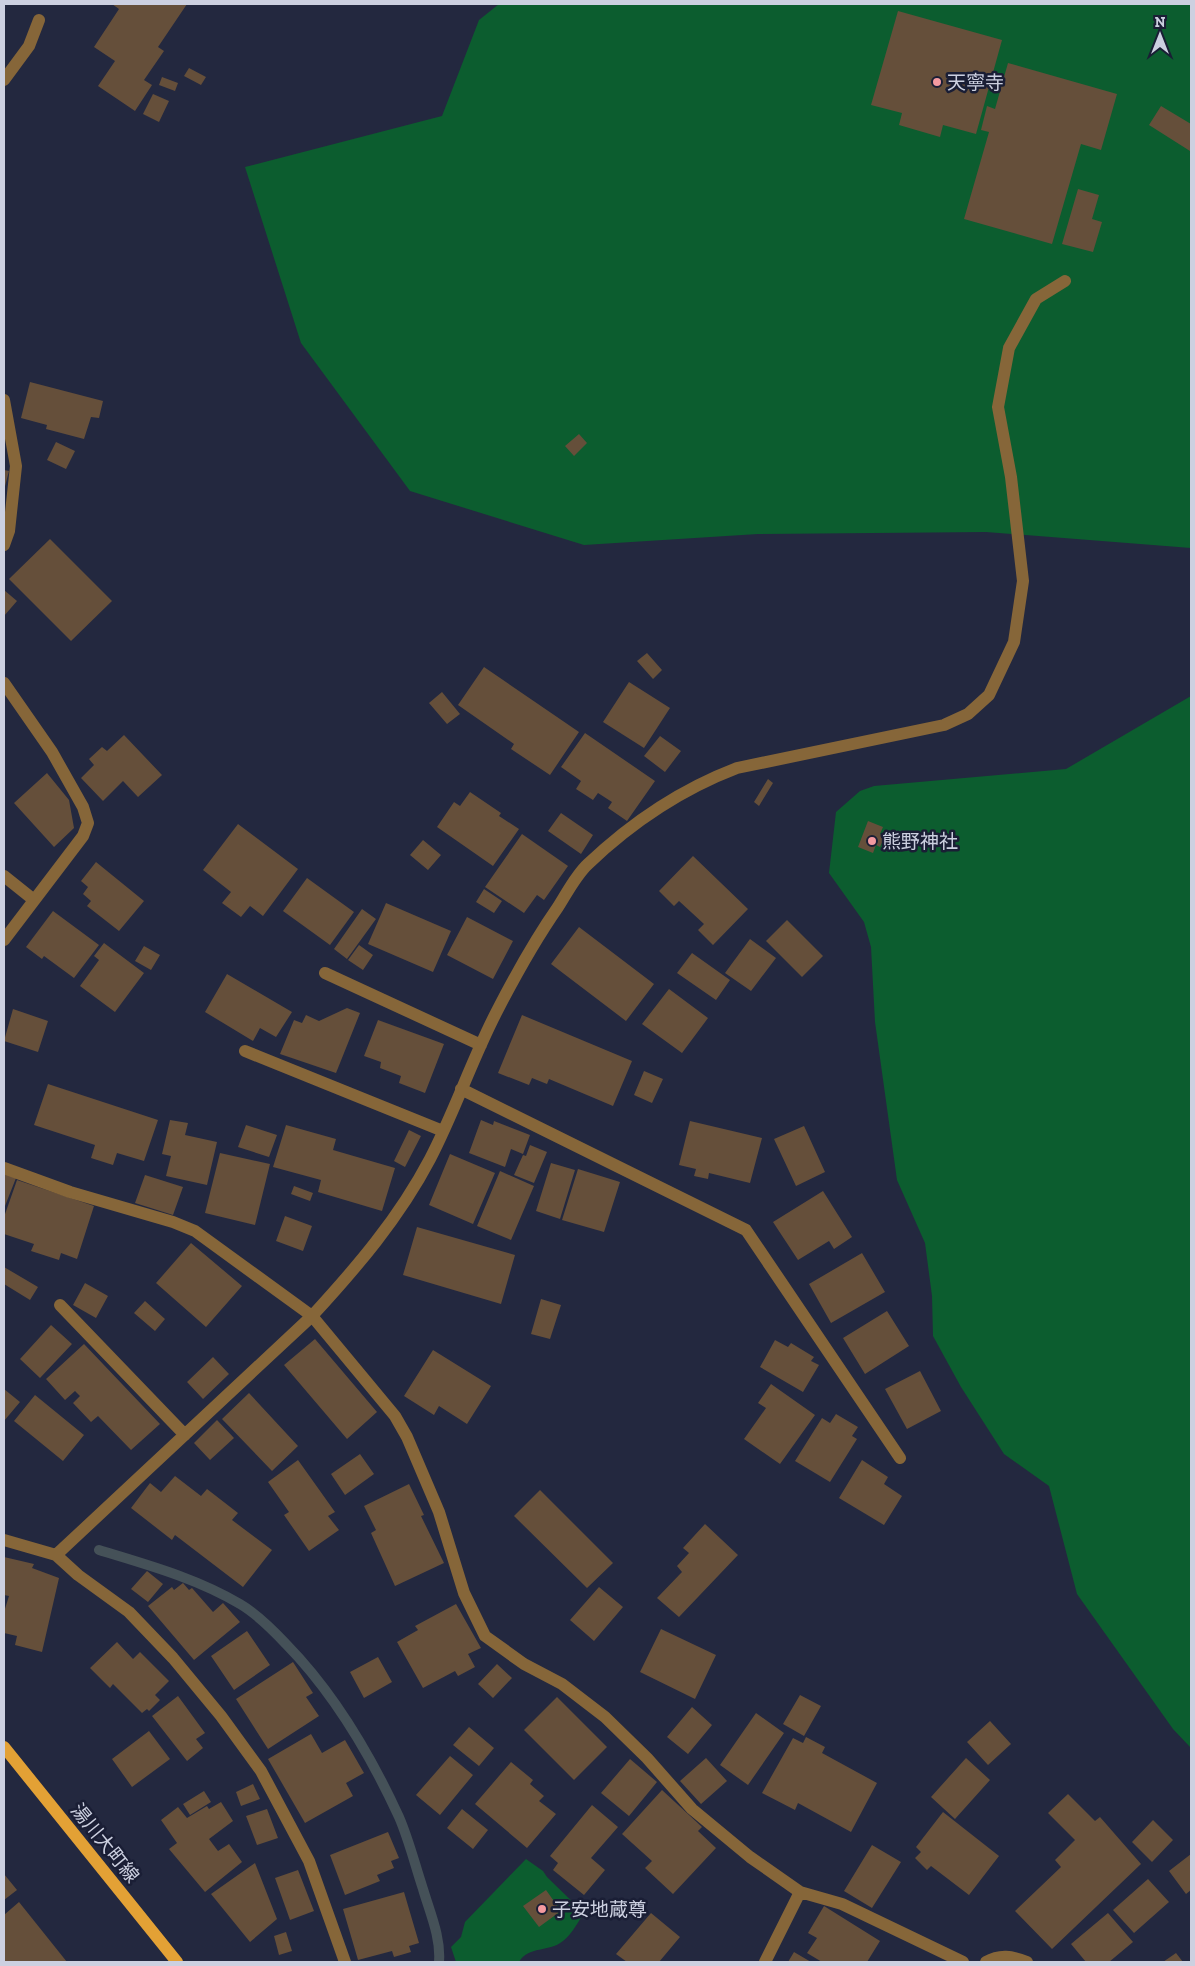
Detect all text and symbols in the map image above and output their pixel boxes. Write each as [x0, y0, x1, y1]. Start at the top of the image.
north arrow [1135, 10, 1185, 60]
text: N [1155, 14, 1166, 31]
place label: 天寧寺 [947, 71, 1004, 94]
marker: 天寧寺 [931, 76, 943, 88]
place label: 熊野神社 [882, 830, 958, 853]
marker: 熊野神社 [866, 835, 878, 847]
street label: 湯川大町線 [66, 1799, 144, 1887]
place label: 子安地蔵尊 [552, 1898, 647, 1921]
marker: 子安地蔵尊 [536, 1903, 548, 1915]

